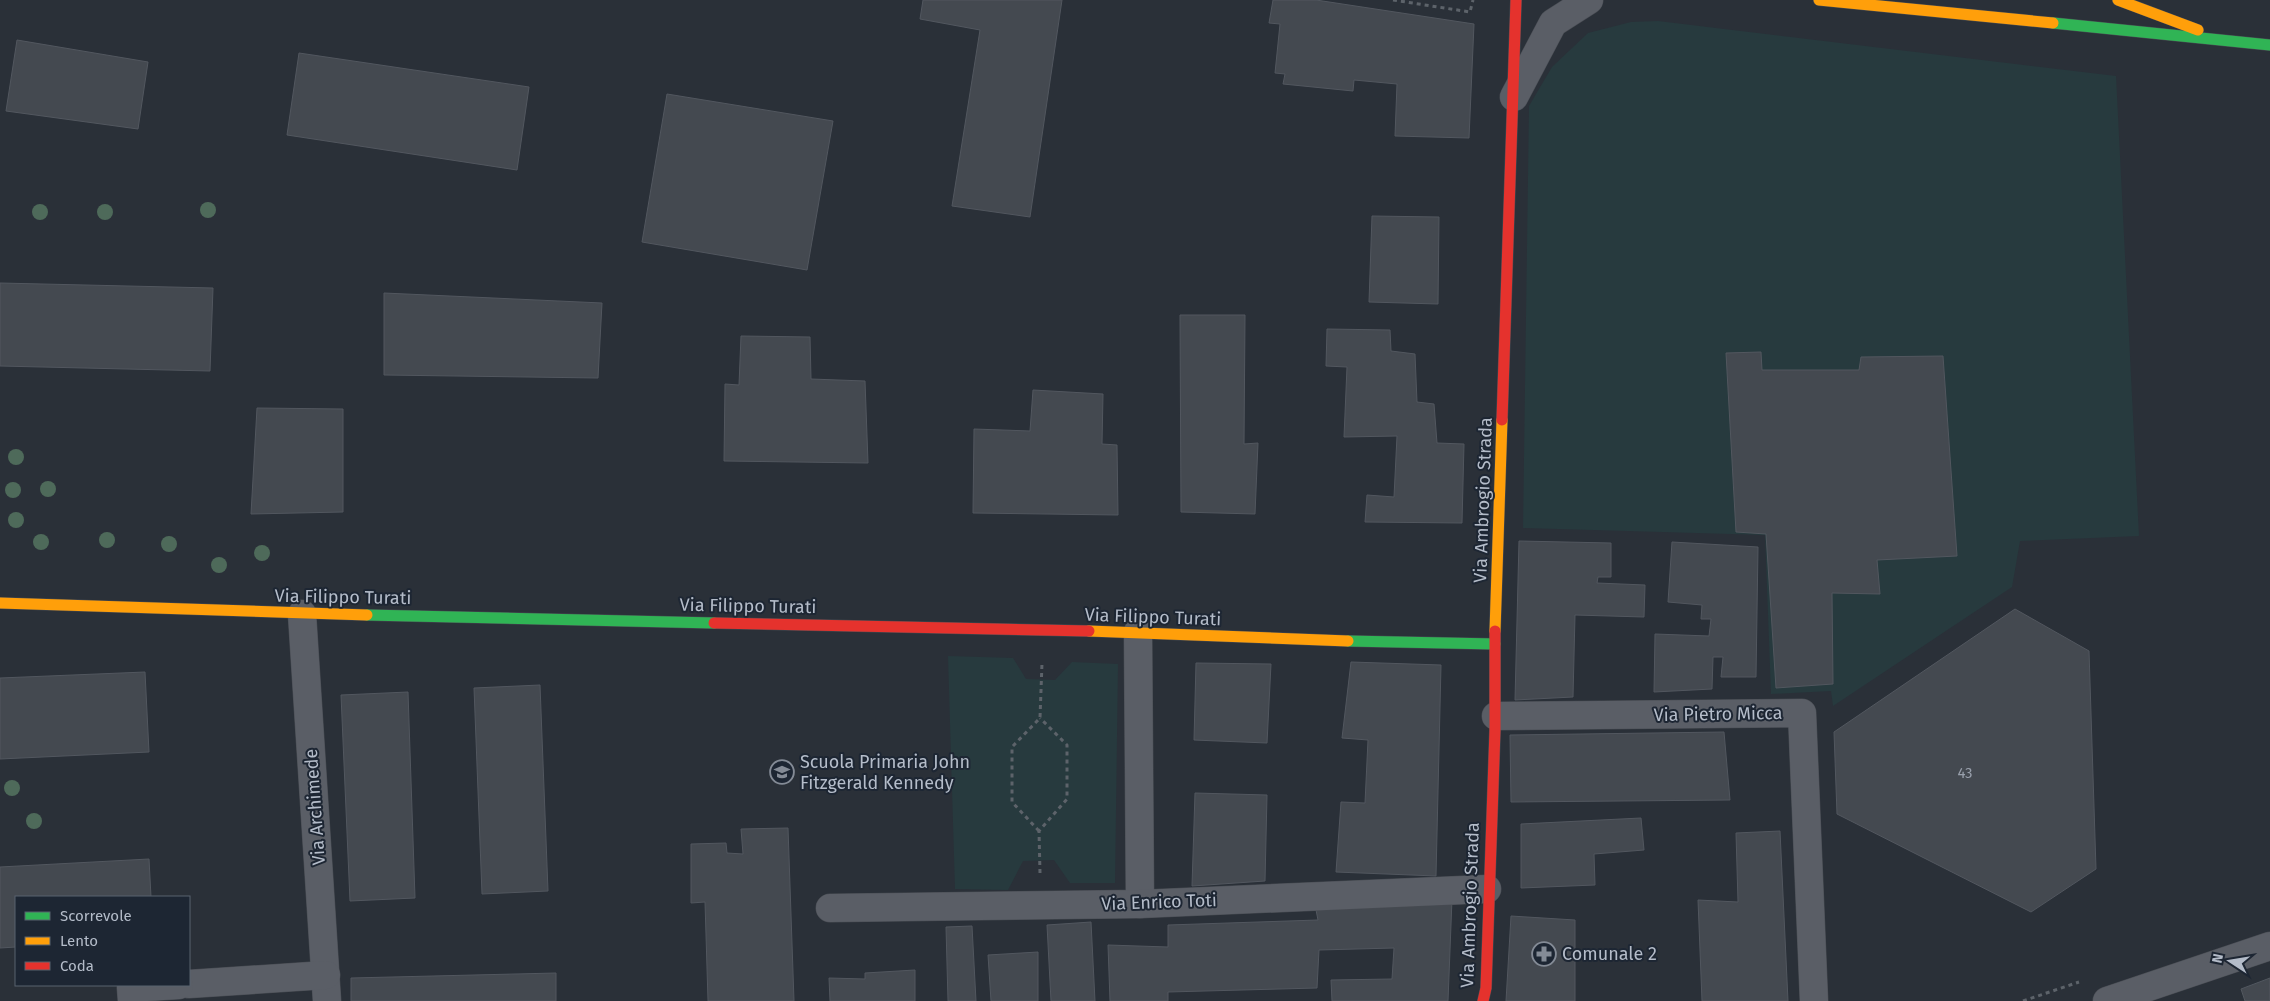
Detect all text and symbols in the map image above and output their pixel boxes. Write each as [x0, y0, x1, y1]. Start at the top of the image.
street label: Via Ambrogio Strada [1469, 417, 1497, 583]
street label: Via Filippo Turati [274, 585, 412, 609]
street label: Via Filippo Turati [679, 594, 817, 618]
street label: Via Filippo Turati [1084, 604, 1222, 630]
street label: Via Pietro Micca [1653, 702, 1783, 726]
street label: Via Archimede [300, 748, 330, 866]
place label: Scuola Primaria John Fitzgerald Kennedy [800, 751, 970, 794]
school or university icon: Scuola Primaria John Fitzgerald Kennedy [769, 759, 795, 785]
house number: 43 [1957, 764, 1973, 782]
street label: Via Ambrogio Strada [1456, 822, 1484, 988]
street label: Via Enrico Toti [1101, 889, 1217, 915]
legend [15, 896, 190, 986]
text: Scorrevole [60, 907, 132, 925]
text: Lento [60, 932, 98, 950]
north arrow [2205, 936, 2255, 986]
pharmacy icon: Comunale 2 [1531, 941, 1557, 967]
place label: Comunale 2 [1562, 943, 1657, 965]
text: N [2208, 952, 2227, 965]
text: Coda [60, 957, 94, 975]

